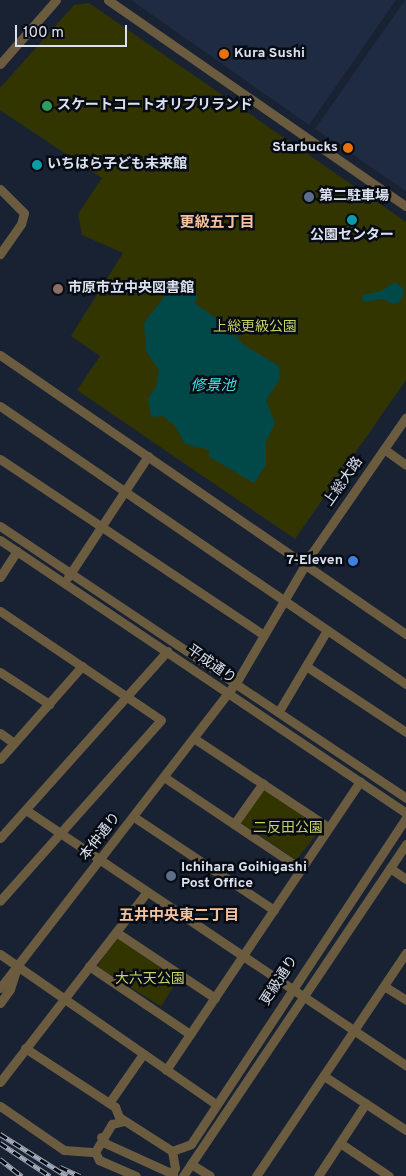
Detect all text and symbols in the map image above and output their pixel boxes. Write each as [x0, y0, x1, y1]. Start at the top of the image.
scale bar [18, 15, 130, 47]
text: 100 m [23, 24, 64, 43]
place label: Kura Sushi [234, 46, 305, 62]
marker: Kura Sushi [218, 48, 230, 60]
place label: スケートコートオリプリランド [57, 98, 253, 114]
marker: スケートコートオリプリランド [41, 100, 53, 112]
place label: Starbucks [272, 140, 338, 156]
marker: Starbucks [342, 142, 354, 154]
place label: いちはら子ども未来館 [47, 157, 187, 173]
marker: いちはら子ども未来館 [31, 159, 43, 171]
place label: 第二駐車場 [319, 189, 389, 205]
marker: 第二駐車場 [303, 191, 315, 203]
marker: 公園センター [346, 214, 358, 226]
district label: 更級五丁目 [180, 215, 254, 233]
place label: 公園センター [310, 228, 394, 244]
place label: 市原市立中央図書館 [68, 281, 194, 297]
marker: 市原市立中央図書館 [52, 283, 64, 295]
park label: 上総更級公園 [213, 320, 297, 336]
water label: 修景池 [191, 378, 235, 396]
street label: 上総大路 [321, 454, 367, 510]
place label: 7-Eleven [286, 553, 343, 569]
marker: 7-Eleven [347, 555, 359, 567]
street label: 平成通り [183, 642, 239, 688]
street label: 本仲通り [77, 810, 125, 864]
park label: 二反田公園 [253, 821, 323, 837]
place label: Ichihara Goihigashi Post Office [181, 860, 307, 892]
marker: Ichihara Goihigashi Post Office [165, 870, 177, 882]
district label: 五井中央東二丁目 [119, 908, 239, 926]
street label: 更級通り [258, 953, 302, 1009]
park label: 大六天公園 [115, 972, 185, 988]

